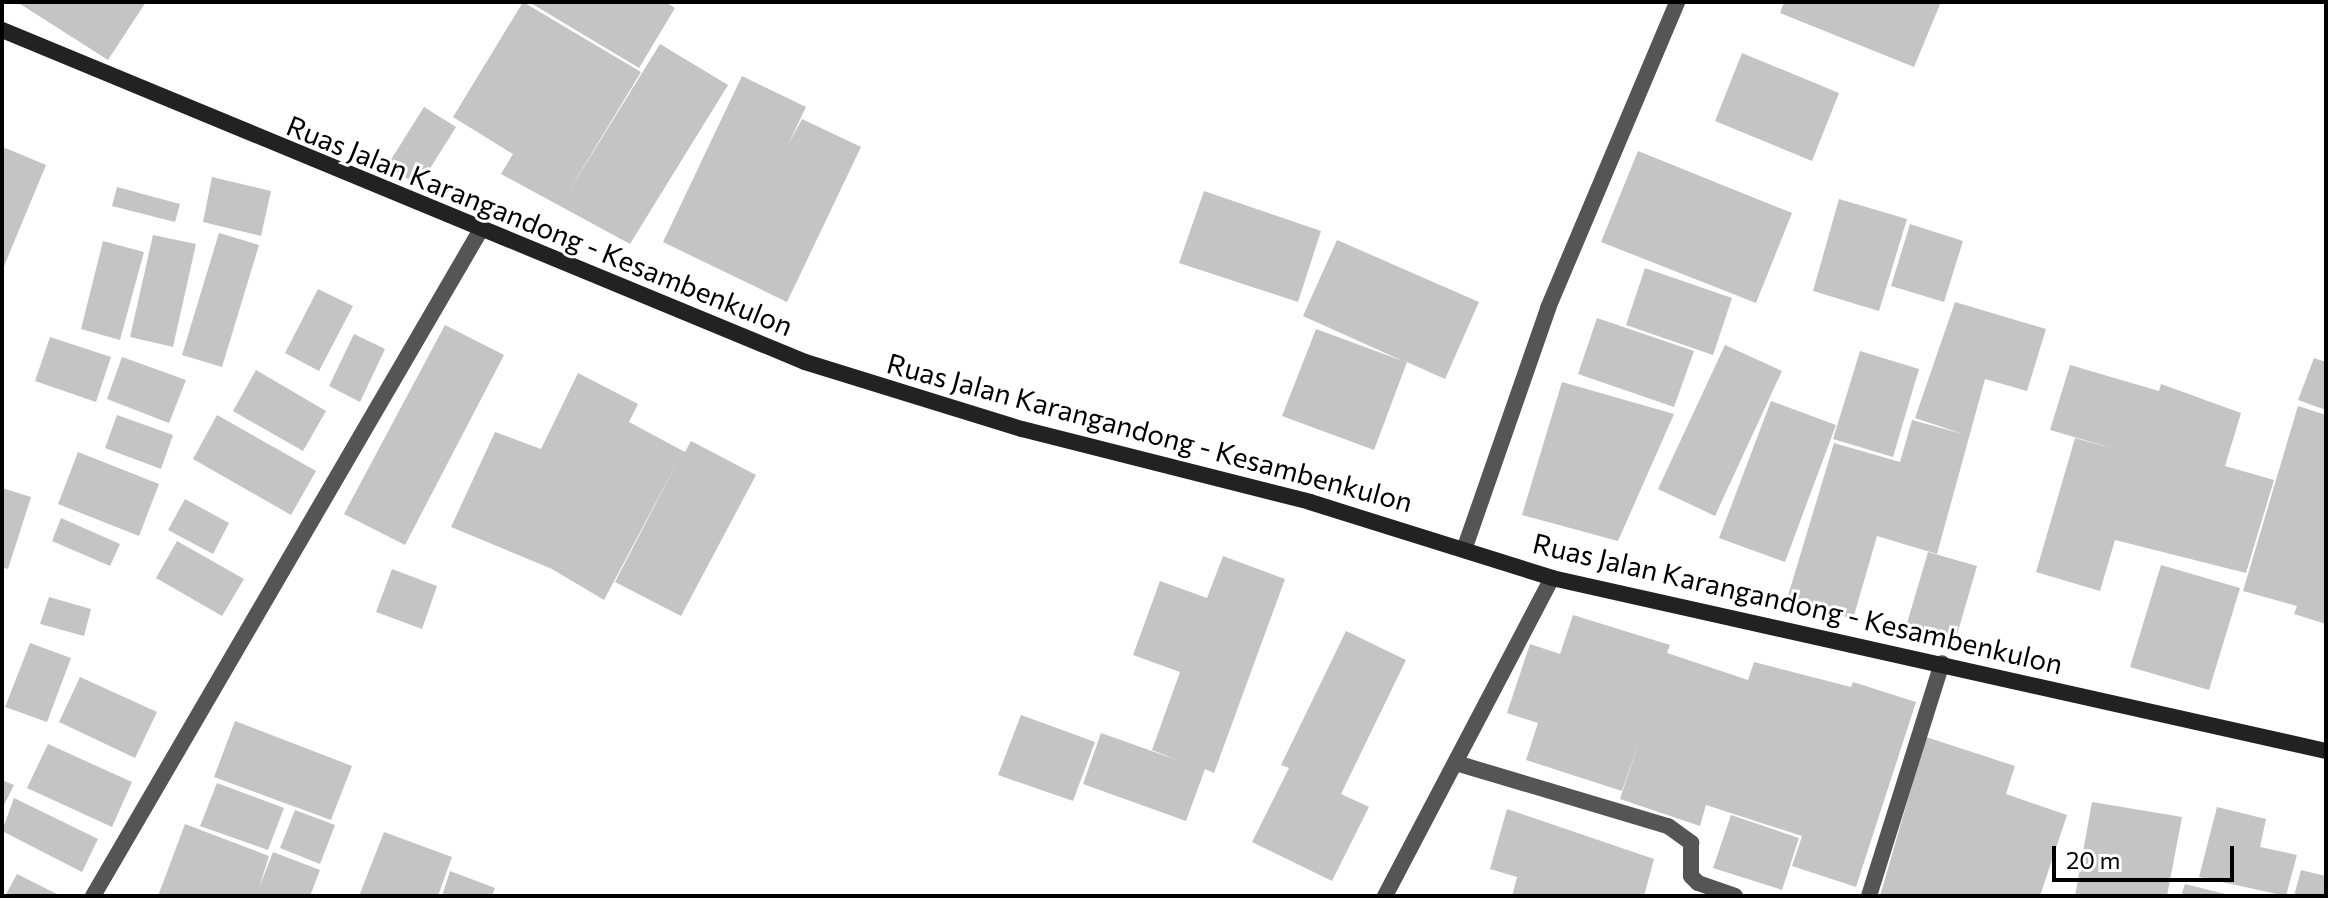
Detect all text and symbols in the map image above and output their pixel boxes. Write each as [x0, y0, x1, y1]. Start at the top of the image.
street label: Ruas Jalan Karangandong - Kesambenkulon [282, 108, 798, 342]
street label: Ruas Jalan Karangandong - Kesambenkulon [884, 346, 1416, 518]
street label: Ruas Jalan Karangandong - Kesambenkulon [1530, 526, 2066, 680]
scale bar [2056, 830, 2238, 880]
text: 20 m [2066, 845, 2120, 874]

